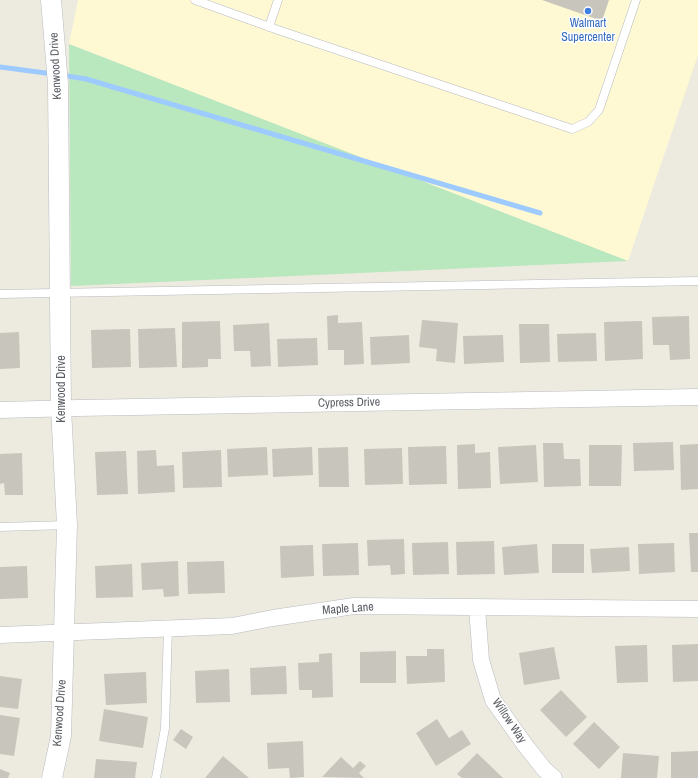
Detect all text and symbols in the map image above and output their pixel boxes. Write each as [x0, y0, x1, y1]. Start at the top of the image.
marker: Walmart Supercenter [583, 6, 593, 16]
place label: Walmart Supercenter [561, 17, 615, 45]
street label: Kenwood Drive [47, 32, 65, 100]
street label: Kenwood Drive [55, 355, 69, 423]
street label: Cypress Drive [318, 395, 380, 411]
street label: Maple Lane [322, 600, 374, 618]
street label: Kenwood Drive [50, 679, 70, 747]
street label: Willow Way [489, 696, 529, 746]

